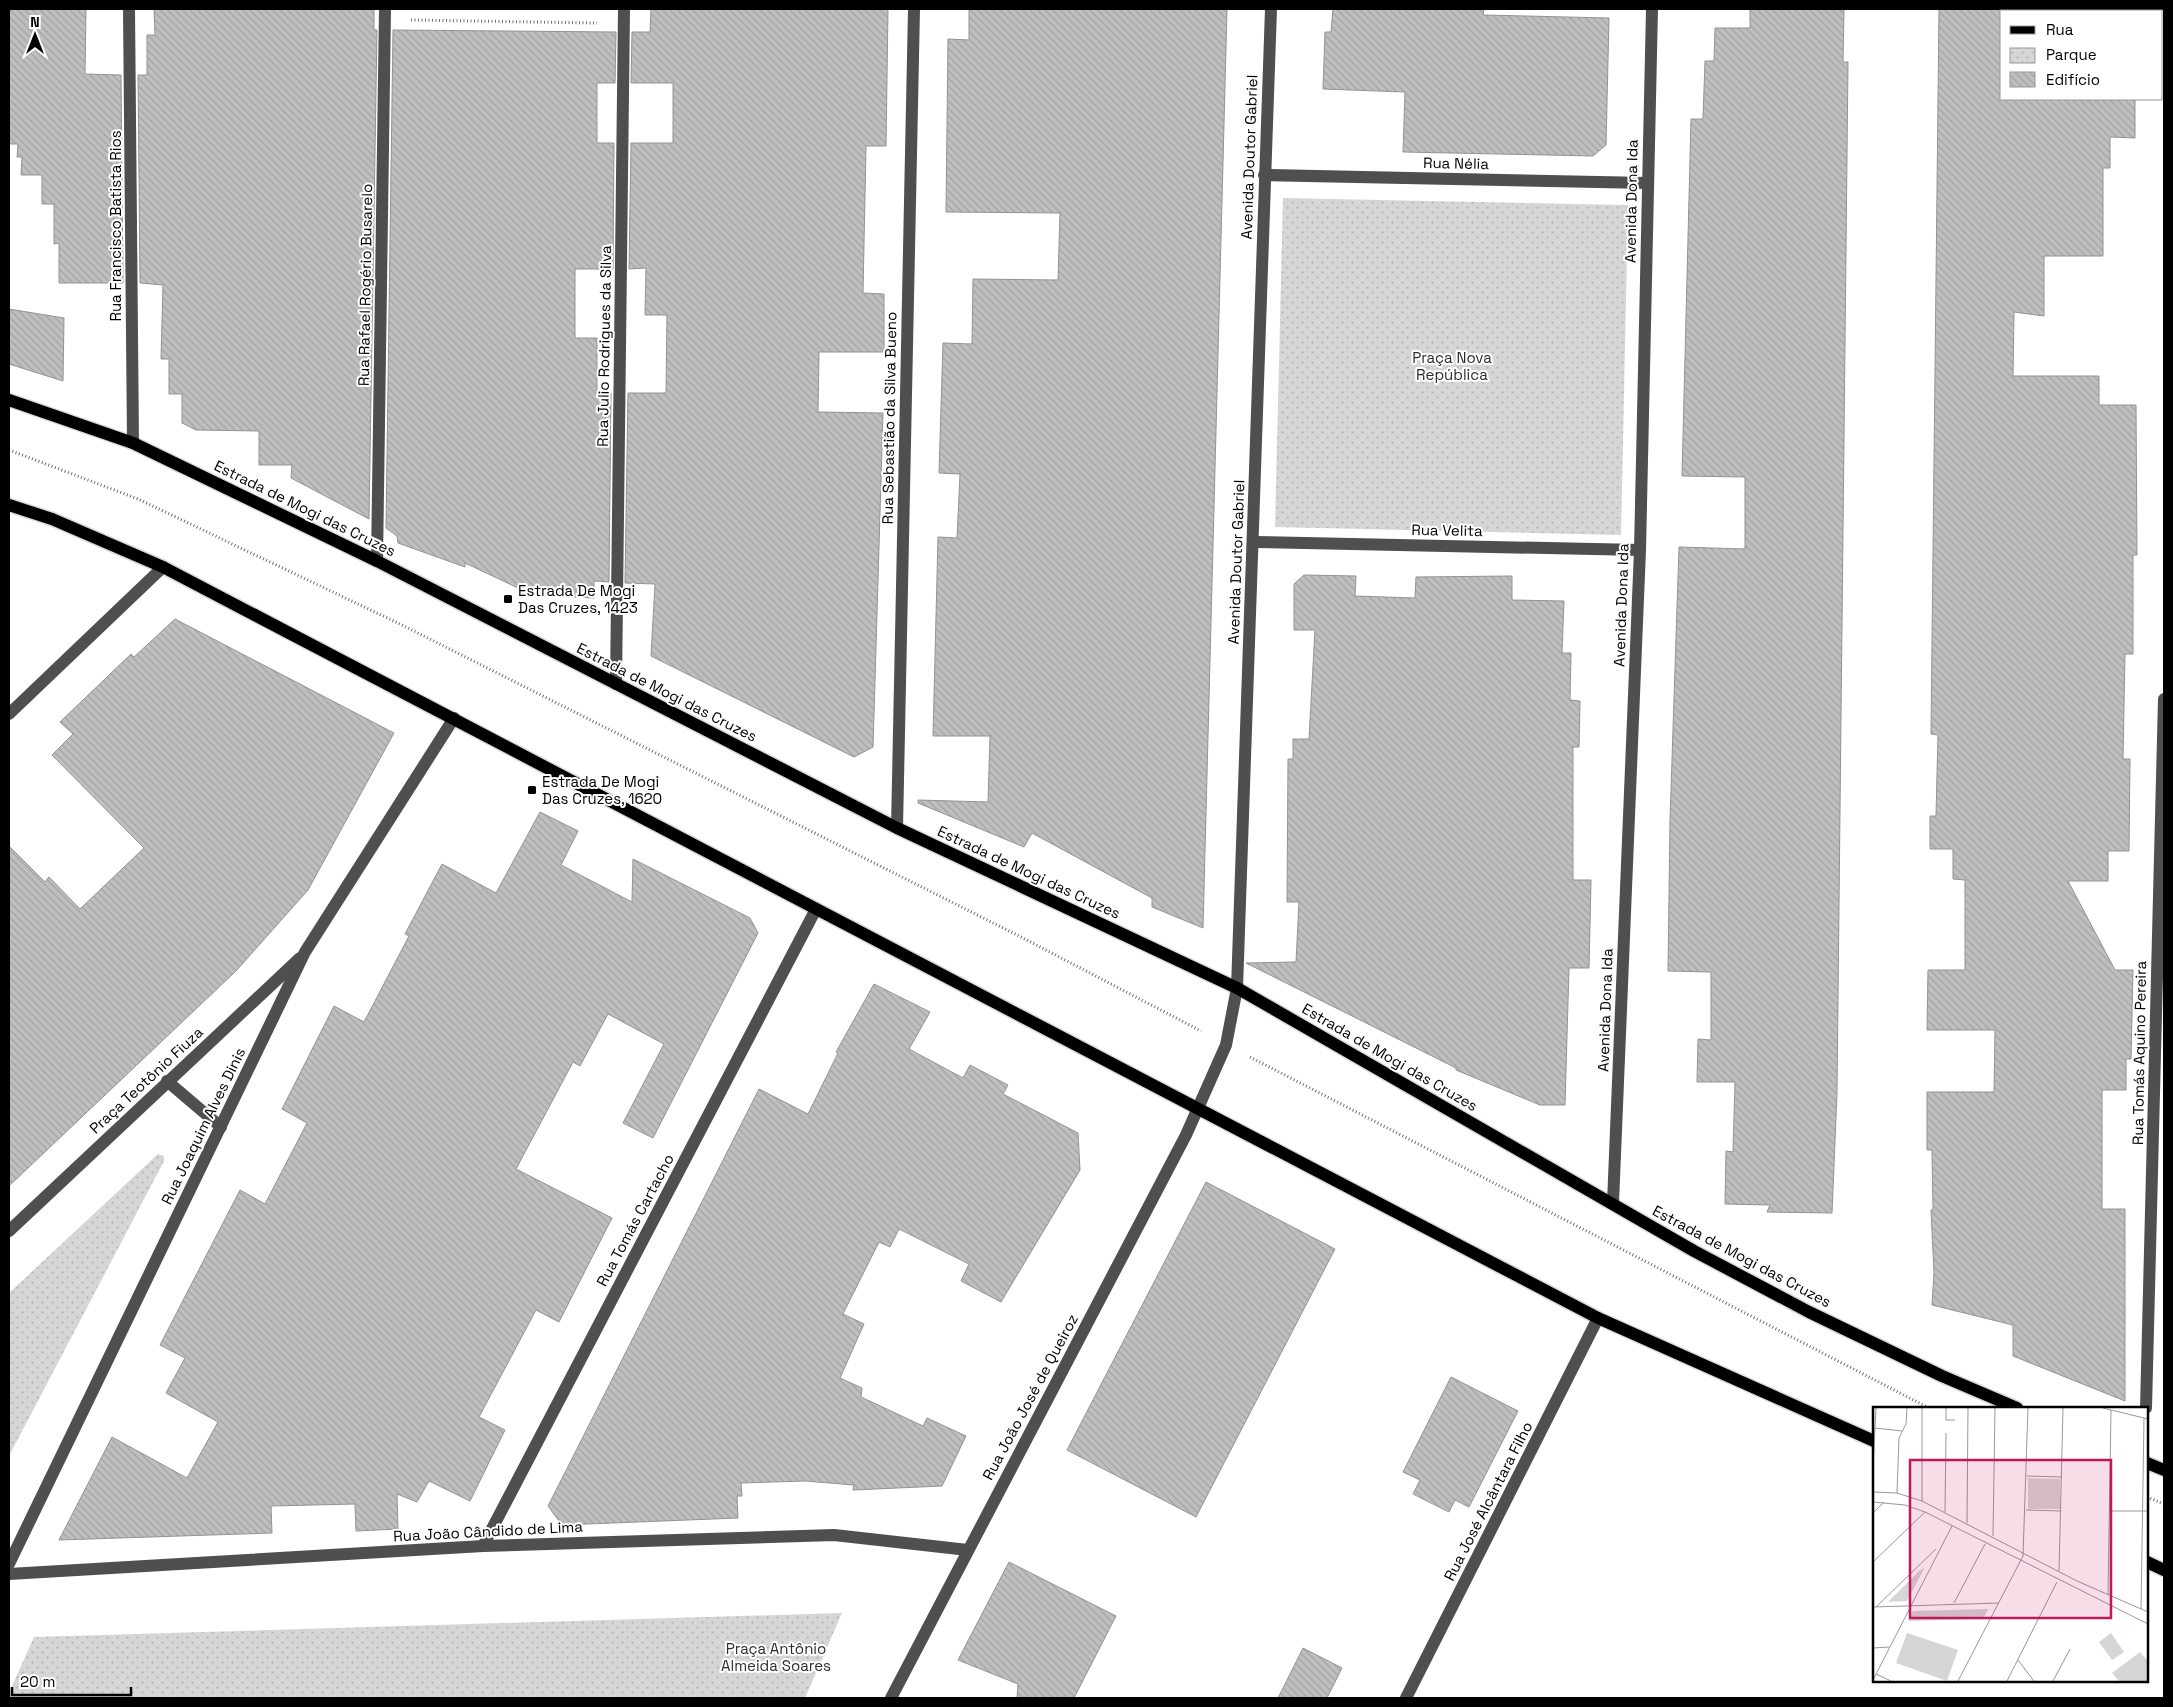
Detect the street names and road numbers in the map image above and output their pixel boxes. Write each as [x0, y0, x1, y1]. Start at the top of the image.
street label: Avenida Doutor Gabriel [1237, 74, 1261, 240]
street label: Rua Francisco Batista Rios [106, 130, 125, 322]
street label: Avenida Dona Ida [1620, 139, 1642, 263]
street label: Rua Nélia [1423, 153, 1489, 173]
street label: Rua Rafael Rogério Busarelo [354, 184, 376, 386]
street label: Rua Julio Rodrigues da Silva [593, 245, 615, 447]
street label: Rua Sebastião da Silva Bueno [878, 311, 900, 525]
street label: Estrada de Mogi das Cruzes [211, 456, 399, 560]
street label: Avenida Doutor Gabriel [1224, 479, 1248, 645]
street label: Rua Velita [1411, 520, 1483, 540]
street label: Avenida Dona Ida [1609, 542, 1633, 667]
street label: Estrada de Mogi das Cruzes [574, 638, 760, 746]
street label: Estrada de Mogi das Cruzes [935, 821, 1124, 923]
street label: Avenida Dona Ida [1593, 947, 1617, 1072]
street label: Rua Tomás Aquino Pereira [2128, 960, 2150, 1145]
street label: Estrada de Mogi das Cruzes [1299, 999, 1481, 1115]
street label: Praça Teotônio Fiuza [85, 1022, 207, 1138]
street label: Rua Joaquim Alves Dinis [157, 1044, 249, 1208]
street label: Rua Tomás Cartacho [592, 1151, 678, 1289]
street label: Estrada de Mogi das Cruzes [1649, 1201, 1835, 1311]
street label: Rua João José de Queiroz [978, 1311, 1082, 1483]
street label: Rua José Alcântara Filho [1440, 1418, 1536, 1584]
street label: Rua João Cândido de Lima [393, 1517, 584, 1545]

